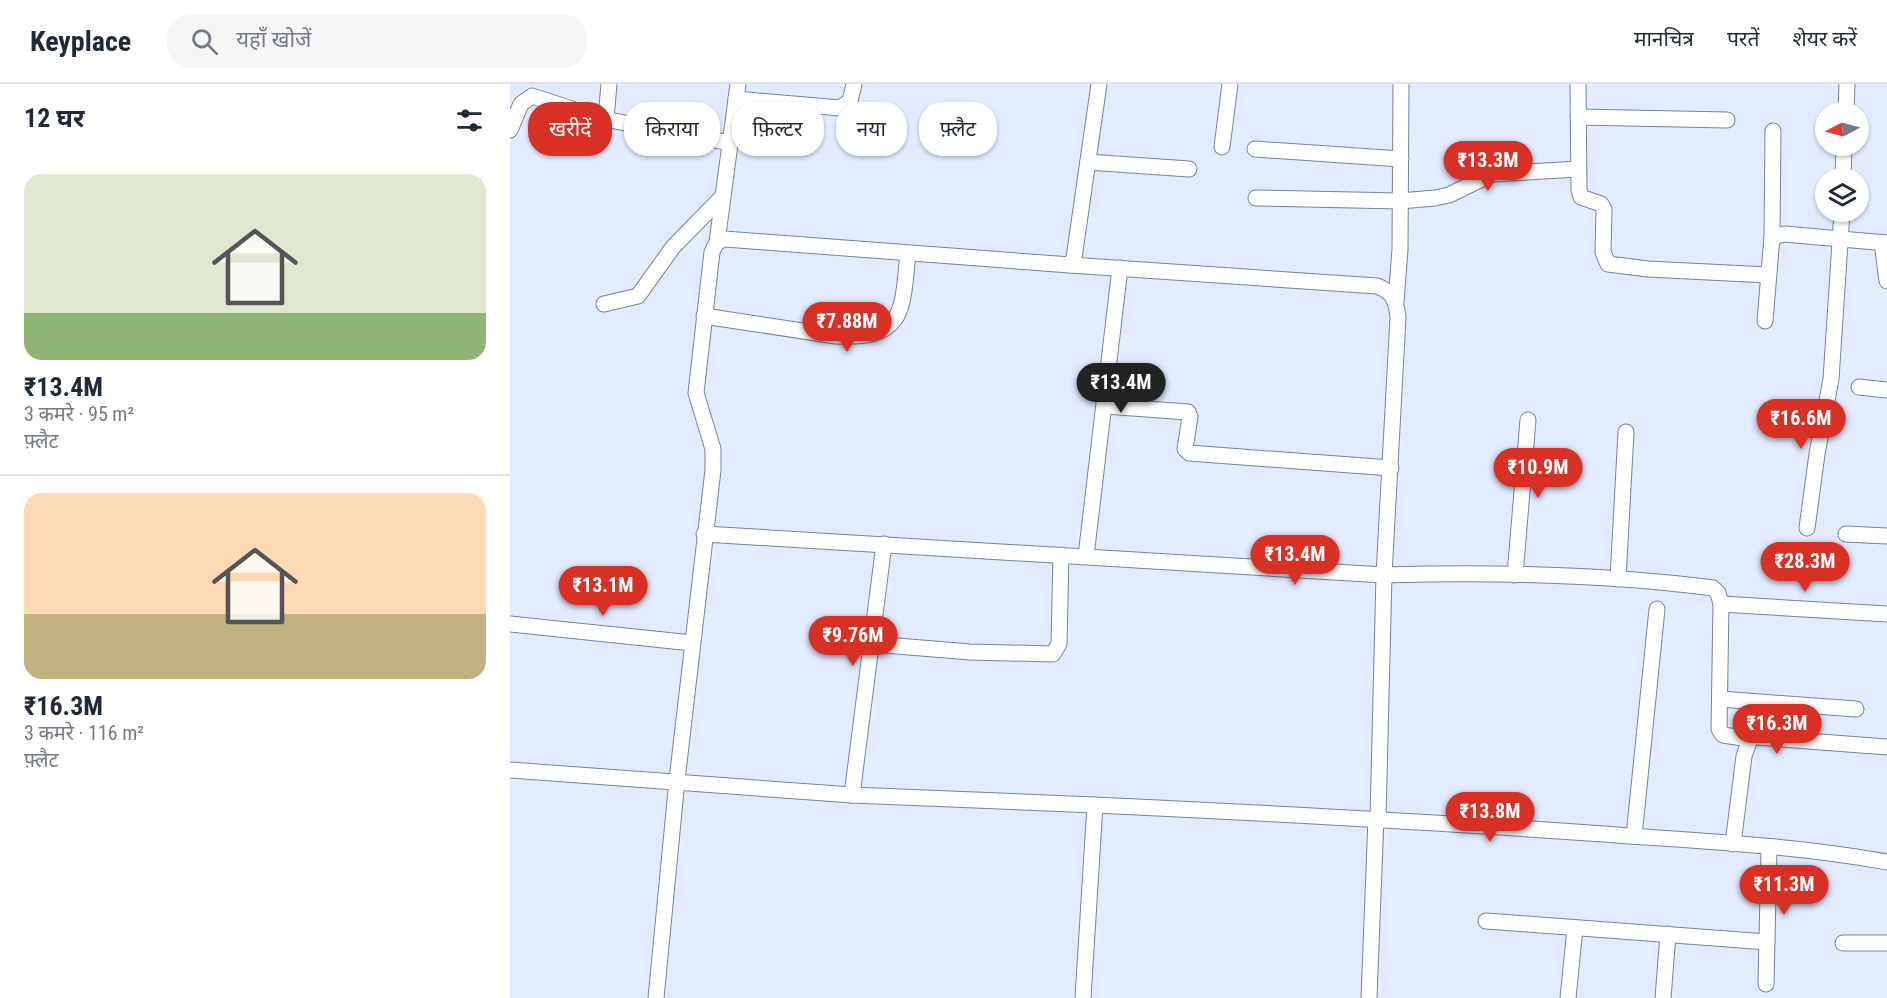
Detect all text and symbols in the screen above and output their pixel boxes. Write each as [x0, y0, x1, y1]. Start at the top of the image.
search box [167, 14, 587, 68]
text: Keyplace [30, 25, 131, 58]
icon: search [188, 25, 221, 58]
text: यहाँ खोजें [236, 27, 311, 52]
text: मानचित्र [1634, 27, 1694, 51]
text: परतें [1727, 27, 1759, 51]
text: शेयर करें [1792, 27, 1857, 51]
chip: खरीदें [528, 102, 612, 156]
chip: किराया [624, 102, 720, 156]
chip: फ़िल्टर [732, 102, 824, 156]
chip: नया [836, 102, 907, 156]
chip: फ़्लैट [919, 102, 997, 156]
north arrow [1815, 102, 1869, 156]
map controls [1815, 102, 1869, 222]
text: 12 घर [24, 103, 85, 133]
icon: filters [453, 104, 486, 137]
pin: ₹13.3M [1439, 141, 1537, 192]
text: ₹13.3M [1458, 148, 1518, 172]
button: layers [1815, 168, 1869, 222]
icon: home [201, 213, 309, 321]
pin: ₹7.88M [798, 302, 896, 353]
text: ₹7.88M [817, 309, 877, 333]
pin: ₹13.4M [1072, 363, 1170, 414]
text: ₹13.4M [1091, 370, 1151, 394]
text: ₹13.4M [24, 372, 103, 402]
pin: ₹16.6M [1752, 399, 1850, 450]
text: 3 कमरे · 95 m² [24, 402, 134, 426]
text: ₹16.6M [1771, 406, 1831, 430]
text: फ़्लैट [24, 429, 59, 453]
pin: ₹10.9M [1489, 448, 1587, 499]
text: ₹10.9M [1508, 455, 1568, 479]
icon: home [201, 532, 309, 640]
pin: ₹13.4M [1246, 535, 1344, 586]
text: ₹13.4M [1265, 542, 1325, 566]
pin: ₹28.3M [1756, 542, 1854, 593]
text: ₹28.3M [1775, 549, 1835, 573]
pin: ₹13.1M [554, 566, 652, 617]
text: ₹13.1M [573, 573, 633, 597]
pin: ₹9.76M [804, 616, 902, 667]
text: ₹9.76M [823, 623, 883, 647]
text: ₹16.3M [24, 691, 103, 721]
pin: ₹16.3M [1728, 704, 1826, 755]
text: ₹16.3M [1747, 711, 1807, 735]
text: 3 कमरे · 116 m² [24, 721, 144, 745]
text: फ़्लैट [24, 748, 59, 772]
pin: ₹13.8M [1441, 792, 1539, 843]
text: ₹13.8M [1460, 799, 1520, 823]
pin: ₹11.3M [1735, 865, 1833, 916]
text: ₹11.3M [1754, 872, 1814, 896]

